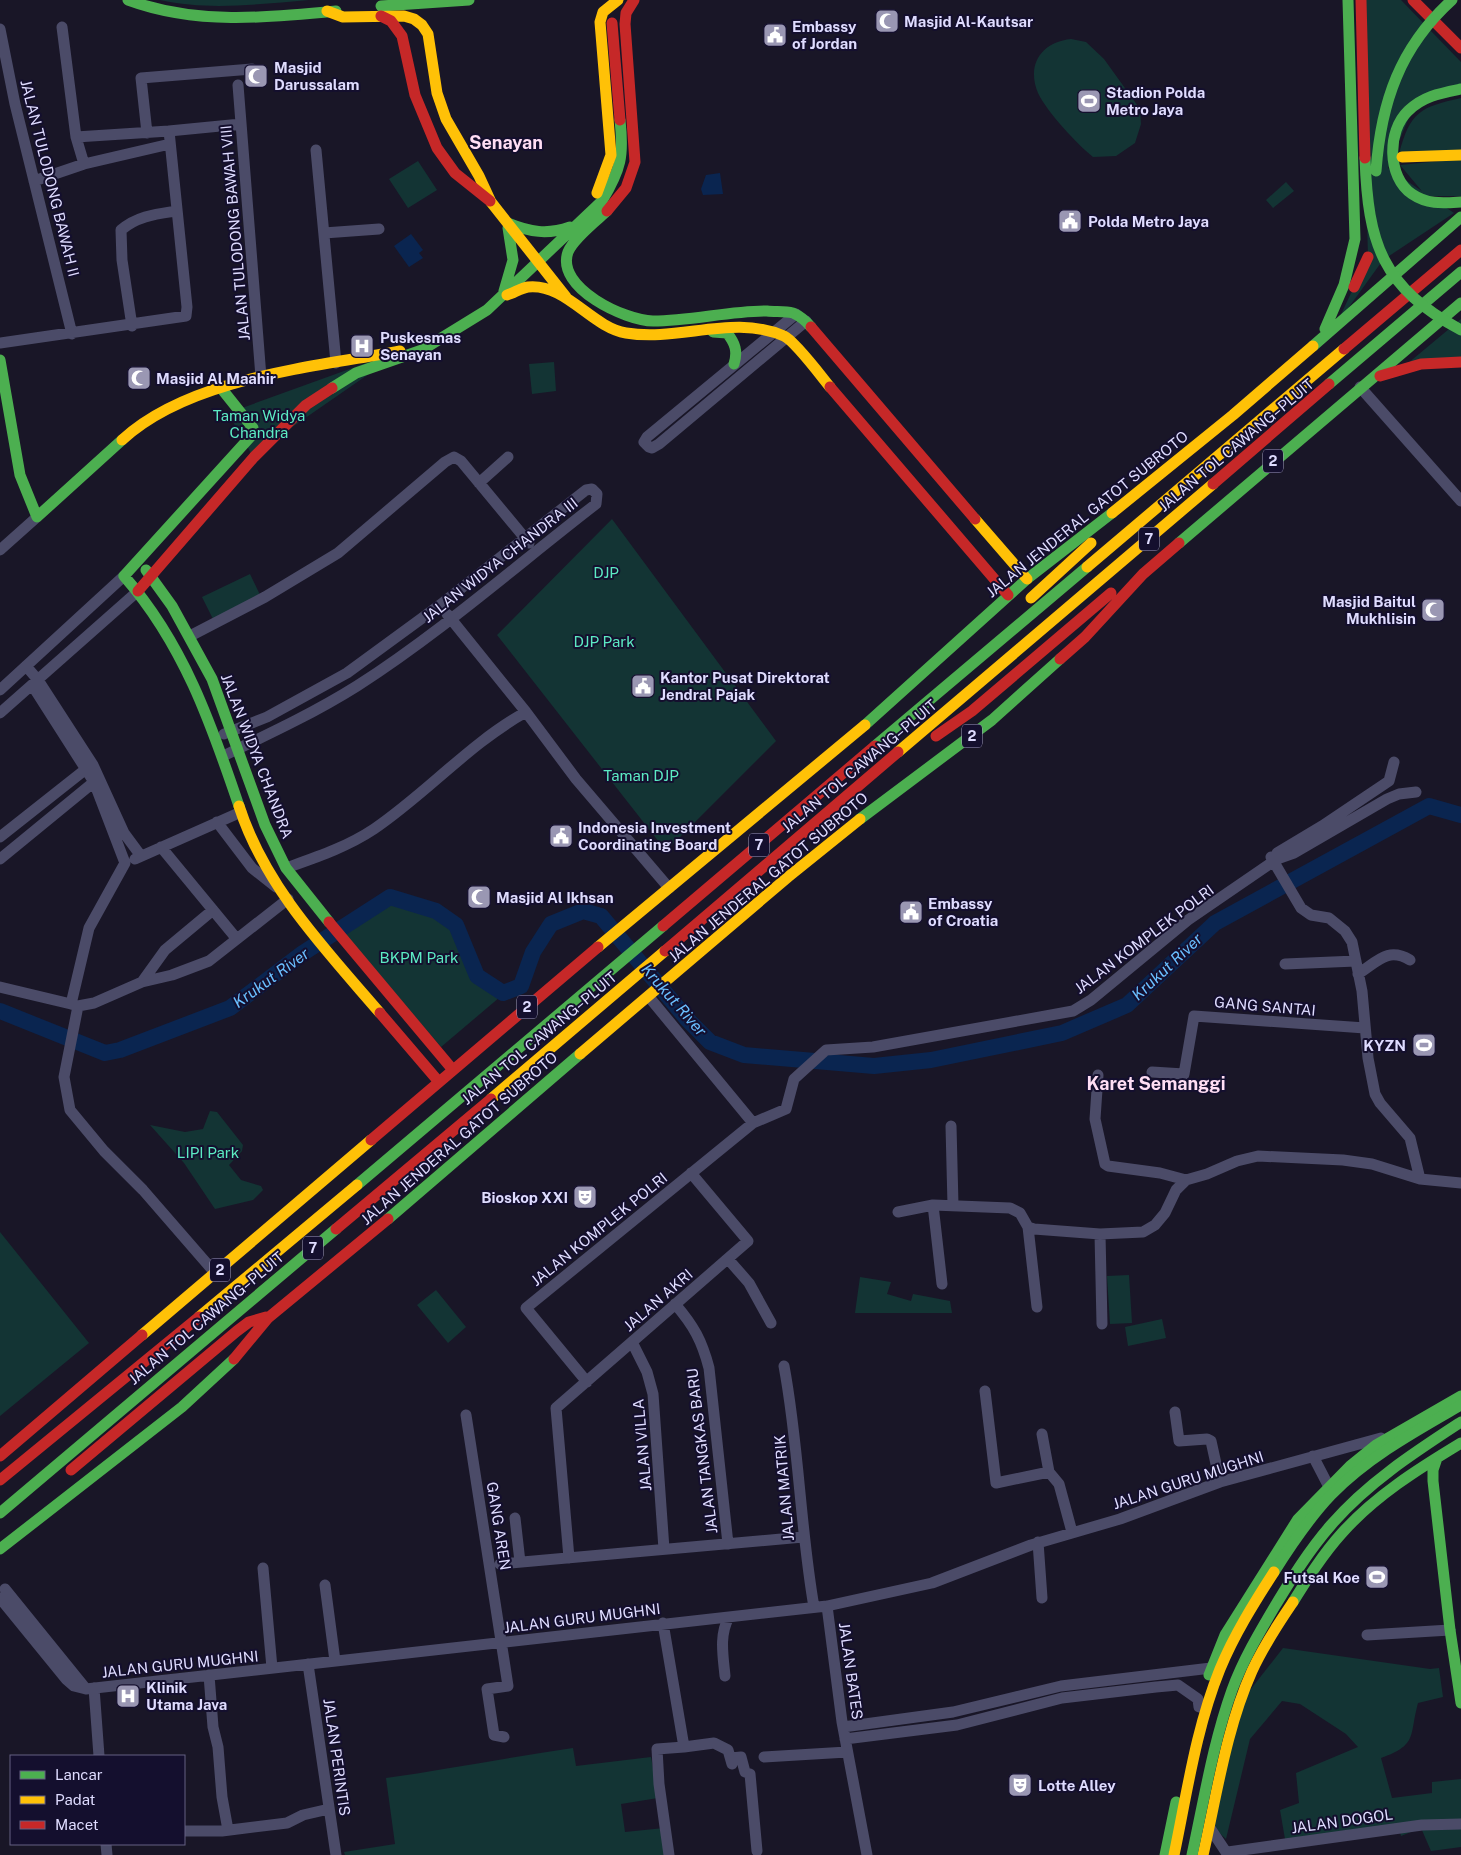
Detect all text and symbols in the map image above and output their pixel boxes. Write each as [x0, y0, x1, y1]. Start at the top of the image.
mosque icon: Masjid Al-Kautsar [874, 8, 900, 34]
place label: Masjid Al-Kautsar [904, 13, 1033, 30]
place label: Embassy of Jordan [792, 18, 857, 52]
public building icon: Embassy of Jordan [762, 22, 788, 48]
place label: Masjid Darussalam [274, 59, 360, 93]
mosque icon: Masjid Darussalam [243, 63, 269, 89]
street label: JALAN TULODONG BAWAH II [17, 78, 83, 278]
place label: Stadion Polda Metro Jaya [1106, 84, 1205, 118]
sports icon: Stadion Polda Metro Jaya [1076, 88, 1102, 114]
street label: JALAN TULODONG BAWAH VIII [217, 124, 253, 342]
district label: Senayan [469, 132, 543, 153]
public building icon: Polda Metro Jaya [1057, 208, 1083, 234]
place label: Polda Metro Jaya [1088, 213, 1209, 230]
place label: Puskesmas Senayan [380, 329, 461, 363]
hospital icon: Puskesmas Senayan [349, 333, 375, 359]
mosque icon: Masjid Al Maahir [126, 365, 152, 391]
place label: Masjid Al Maahir [156, 370, 276, 387]
street label: JALAN TOL CAWANG–PLUIT [1155, 375, 1317, 515]
park label: Taman Widya Chandra [213, 407, 305, 441]
street label: JALAN JENDERAL GATOT SUBROTO [983, 427, 1191, 601]
road number: 2 [1263, 450, 1283, 472]
street label: JALAN WIDYA CHANDRA III [419, 494, 581, 626]
road number: 7 [1139, 528, 1159, 550]
park label: DJP [593, 564, 619, 581]
place label: Masjid Baitul Mukhlisin [1322, 593, 1416, 627]
mosque icon: Masjid Baitul Mukhlisin [1420, 597, 1446, 623]
park label: DJP Park [573, 633, 635, 650]
place label: Kantor Pusat Direktorat Jendral Pajak [660, 669, 830, 703]
street label: JALAN WIDYA CHANDRA [218, 671, 297, 841]
public building icon: Kantor Pusat Direktorat Jendral Pajak [630, 673, 656, 699]
street label: JALAN TOL CAWANG–PLUIT [778, 696, 940, 836]
road number: 2 [962, 724, 982, 748]
park label: Taman DJP [603, 767, 679, 784]
street label: JALAN JENDERAL GATOT SUBROTO [665, 789, 871, 965]
place label: Indonesia Investment Coordinating Board [578, 819, 731, 853]
public building icon: Indonesia Investment Coordinating Board [548, 823, 574, 849]
road number: 7 [749, 834, 769, 856]
street label: JALAN KOMPLEK POLRI [1071, 881, 1217, 997]
mosque icon: Masjid Al Ikhsan [466, 884, 492, 910]
place label: Masjid Al Ikhsan [496, 889, 614, 906]
place label: Embassy of Croatia [928, 895, 998, 929]
public building icon: Embassy of Croatia [898, 899, 924, 925]
water label: Krukut River [1128, 929, 1207, 1004]
water label: Krukut River [229, 943, 314, 1012]
park label: BKPM Park [380, 949, 458, 966]
water label: Krukut River [637, 960, 711, 1041]
street label: JALAN TOL CAWANG–PLUIT [458, 968, 620, 1108]
street label: GANG SANTAI [1214, 993, 1316, 1019]
road number: 2 [517, 996, 537, 1019]
sports icon: KYZN [1411, 1032, 1437, 1058]
place label: KYZN [1363, 1037, 1406, 1054]
street label: JALAN JENDERAL GATOT SUBROTO [357, 1048, 561, 1228]
district label: Karet Semanggi [1087, 1073, 1225, 1094]
park label: LIPI Park [177, 1144, 239, 1161]
street label: JALAN KOMPLEK POLRI [528, 1169, 670, 1289]
theatre icon: Bioskop XXI [572, 1184, 598, 1210]
place label: Bioskop XXI [481, 1189, 568, 1206]
road number: 7 [303, 1236, 323, 1260]
street label: JALAN TOL CAWANG–PLUIT [125, 1248, 287, 1388]
road number: 2 [210, 1258, 230, 1282]
street label: JALAN AKRI [620, 1265, 696, 1335]
street label: JALAN TANGKAS BARU [683, 1367, 721, 1535]
street label: JALAN VILLA [629, 1398, 655, 1492]
street label: JALAN MATRIK [771, 1434, 797, 1542]
street label: JALAN GURU MUGHNI [1110, 1448, 1266, 1512]
street label: GANG AREN [484, 1481, 514, 1571]
sports icon: Futsal Koe [1364, 1564, 1390, 1590]
place label: Futsal Koe [1283, 1569, 1360, 1586]
street label: JALAN GURU MUGHNI [503, 1600, 661, 1636]
street label: JALAN BATES [836, 1621, 866, 1721]
street label: JALAN GURU MUGHNI [101, 1647, 259, 1681]
place label: Klinik Utama Java [146, 1679, 227, 1713]
hospital icon: Klinik Utama Java [115, 1683, 141, 1709]
street label: JALAN PERINTIS [320, 1697, 354, 1817]
legend [10, 1755, 185, 1845]
text: Lancar [55, 1766, 103, 1783]
theatre icon: Lotte Alley [1007, 1772, 1033, 1798]
place label: Lotte Alley [1038, 1777, 1116, 1794]
text: Padat [55, 1791, 96, 1808]
street label: JALAN DOGOL [1290, 1805, 1394, 1837]
text: Macet [55, 1816, 99, 1833]

